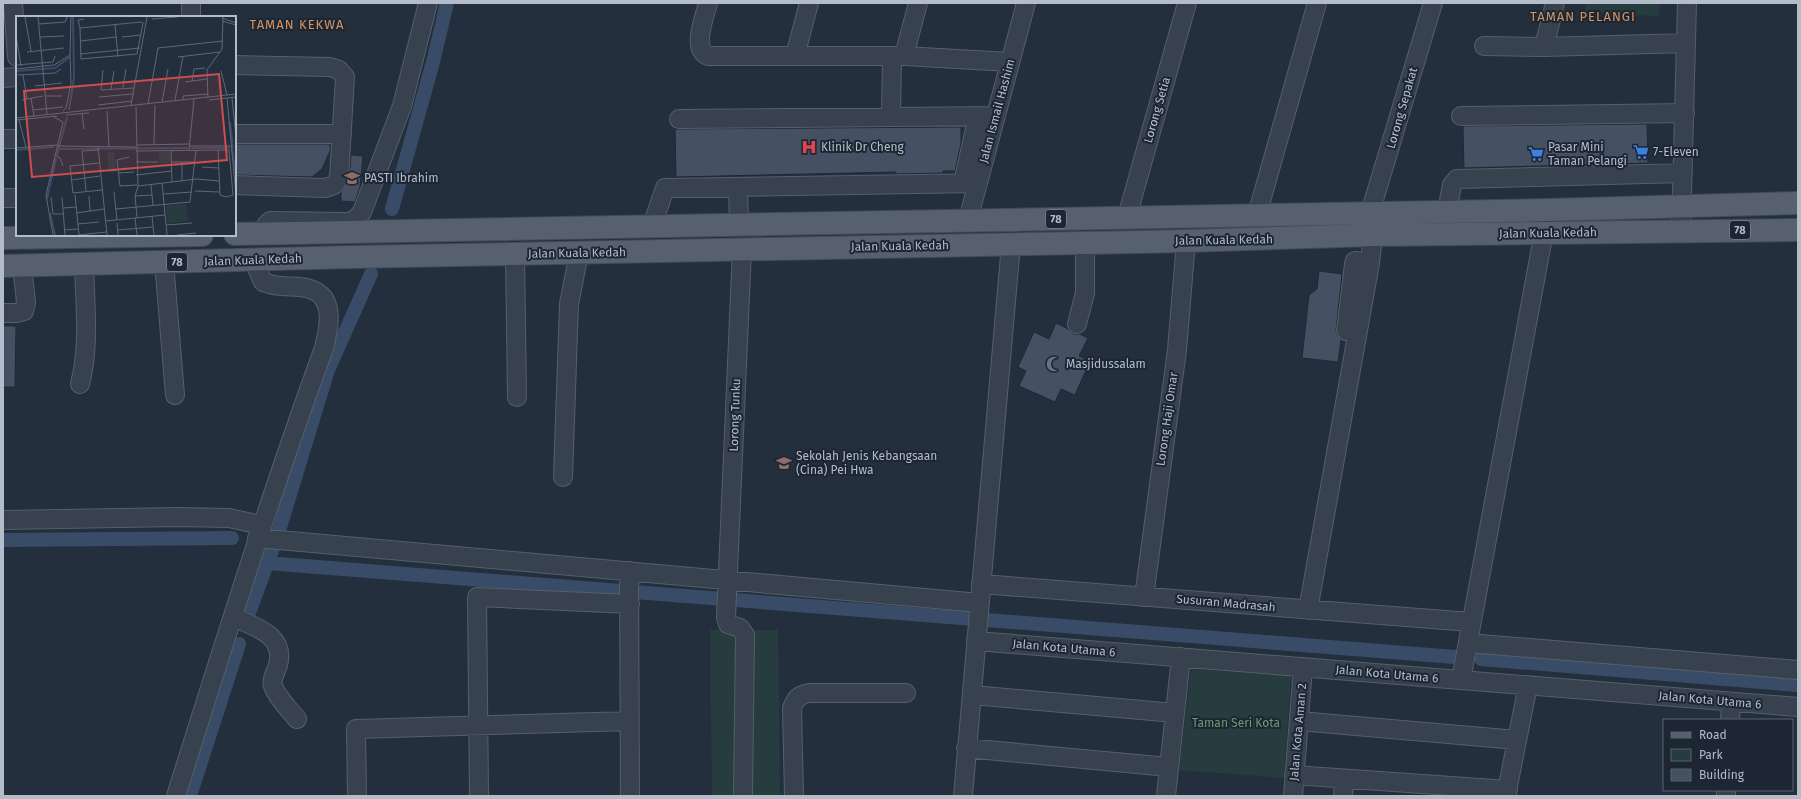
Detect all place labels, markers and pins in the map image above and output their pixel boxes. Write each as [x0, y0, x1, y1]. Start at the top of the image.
hospital icon: Klinik Dr Cheng [800, 138, 818, 156]
place label: Klinik Dr Cheng [821, 140, 904, 154]
place label: Pasar Mini Taman Pelangi [1548, 140, 1627, 168]
supermarket icon: 7-Eleven [1632, 143, 1650, 161]
supermarket icon: Pasar Mini Taman Pelangi [1527, 145, 1545, 163]
place label: 7-Eleven [1653, 145, 1699, 159]
school or university icon: PASTI Ibrahim [343, 169, 361, 187]
place label: PASTI Ibrahim [364, 171, 438, 185]
mosque icon: Masjidussalam [1045, 355, 1063, 373]
place label: Masjidussalam [1066, 357, 1146, 371]
place label: Sekolah Jenis Kebangsaan (Cina) Pei Hwa [796, 449, 937, 477]
school or university icon: Sekolah Jenis Kebangsaan (Cina) Pei Hwa [775, 454, 793, 472]

